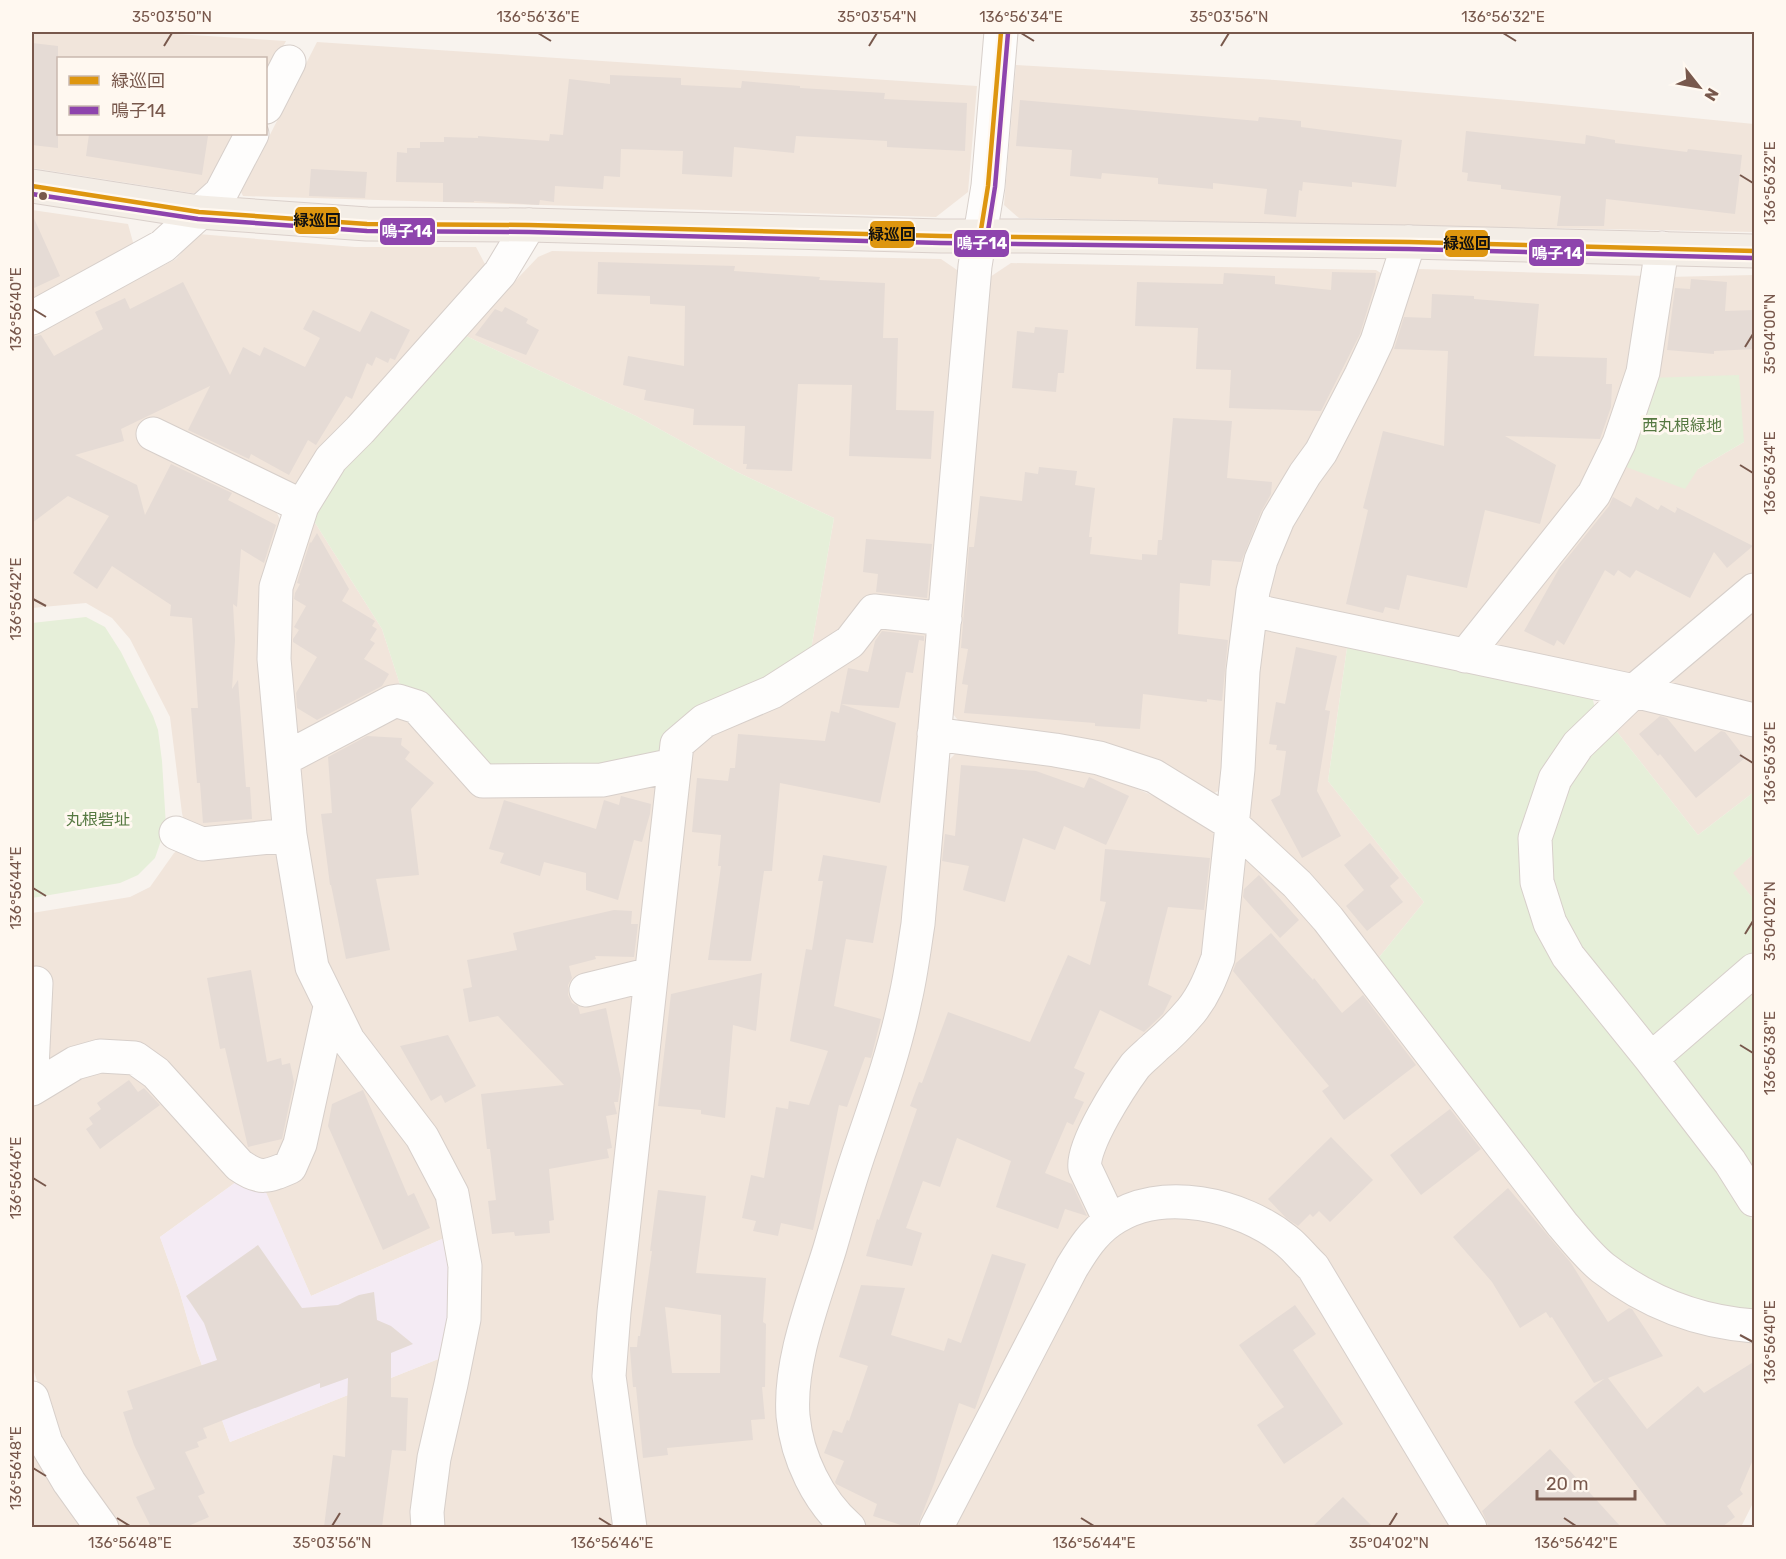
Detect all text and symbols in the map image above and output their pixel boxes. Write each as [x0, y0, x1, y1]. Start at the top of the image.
text: 35°03'50"N [132, 8, 212, 26]
text: 136°56'36"E [496, 8, 580, 26]
text: 35°03'54"N [837, 8, 917, 26]
text: 136°56'34"E [979, 8, 1063, 26]
text: 35°03'56"N [1189, 8, 1269, 26]
text: 136°56'32"E [1461, 8, 1545, 26]
legend [57, 57, 267, 135]
north arrow [1669, 57, 1729, 117]
text: 緑巡回 [111, 70, 165, 92]
text: N [1700, 85, 1723, 104]
text: 鳴子14 [111, 100, 166, 122]
text: 136°56'32"E [1761, 141, 1779, 225]
unlabelled marker [37, 190, 49, 202]
line badge: 緑巡回 [294, 206, 340, 235]
text: 緑巡回 [293, 211, 341, 230]
line badge: 鳴子14 [379, 217, 436, 246]
line badge: 緑巡回 [869, 220, 915, 249]
text: 鳴子14 [382, 222, 433, 241]
text: 緑巡回 [868, 225, 916, 244]
line badge: 鳴子14 [953, 229, 1010, 258]
line badge: 緑巡回 [1444, 229, 1489, 258]
text: 鳴子14 [957, 234, 1008, 253]
text: 緑巡回 [1443, 234, 1491, 253]
line badge: 鳴子14 [1528, 238, 1585, 267]
text: 鳴子14 [1532, 244, 1583, 263]
text: 136°56'40"E [7, 267, 25, 351]
text: 35°04'00"N [1761, 294, 1779, 374]
park label: 西丸根緑地 [1642, 416, 1722, 435]
text: 136°56'34"E [1761, 431, 1779, 515]
text: 136°56'42"E [7, 557, 25, 641]
text: 136°56'36"E [1761, 721, 1779, 805]
park label: 丸根砦址 [66, 810, 130, 829]
text: 136°56'44"E [7, 846, 25, 930]
text: 35°04'02"N [1761, 881, 1779, 961]
text: 136°56'38"E [1761, 1011, 1779, 1095]
text: 136°56'46"E [7, 1137, 25, 1219]
text: 136°56'40"E [1761, 1300, 1779, 1384]
text: 136°56'48"E [7, 1426, 25, 1510]
scale bar [1537, 1463, 1634, 1501]
text: 20 m [1546, 1473, 1588, 1495]
text: 136°56'48"E [88, 1534, 172, 1552]
text: 35°03'56"N [292, 1534, 372, 1552]
text: 136°56'46"E [571, 1534, 653, 1552]
text: 136°56'44"E [1052, 1534, 1136, 1552]
text: 35°04'02"N [1349, 1534, 1429, 1552]
text: 136°56'42"E [1534, 1534, 1618, 1552]

